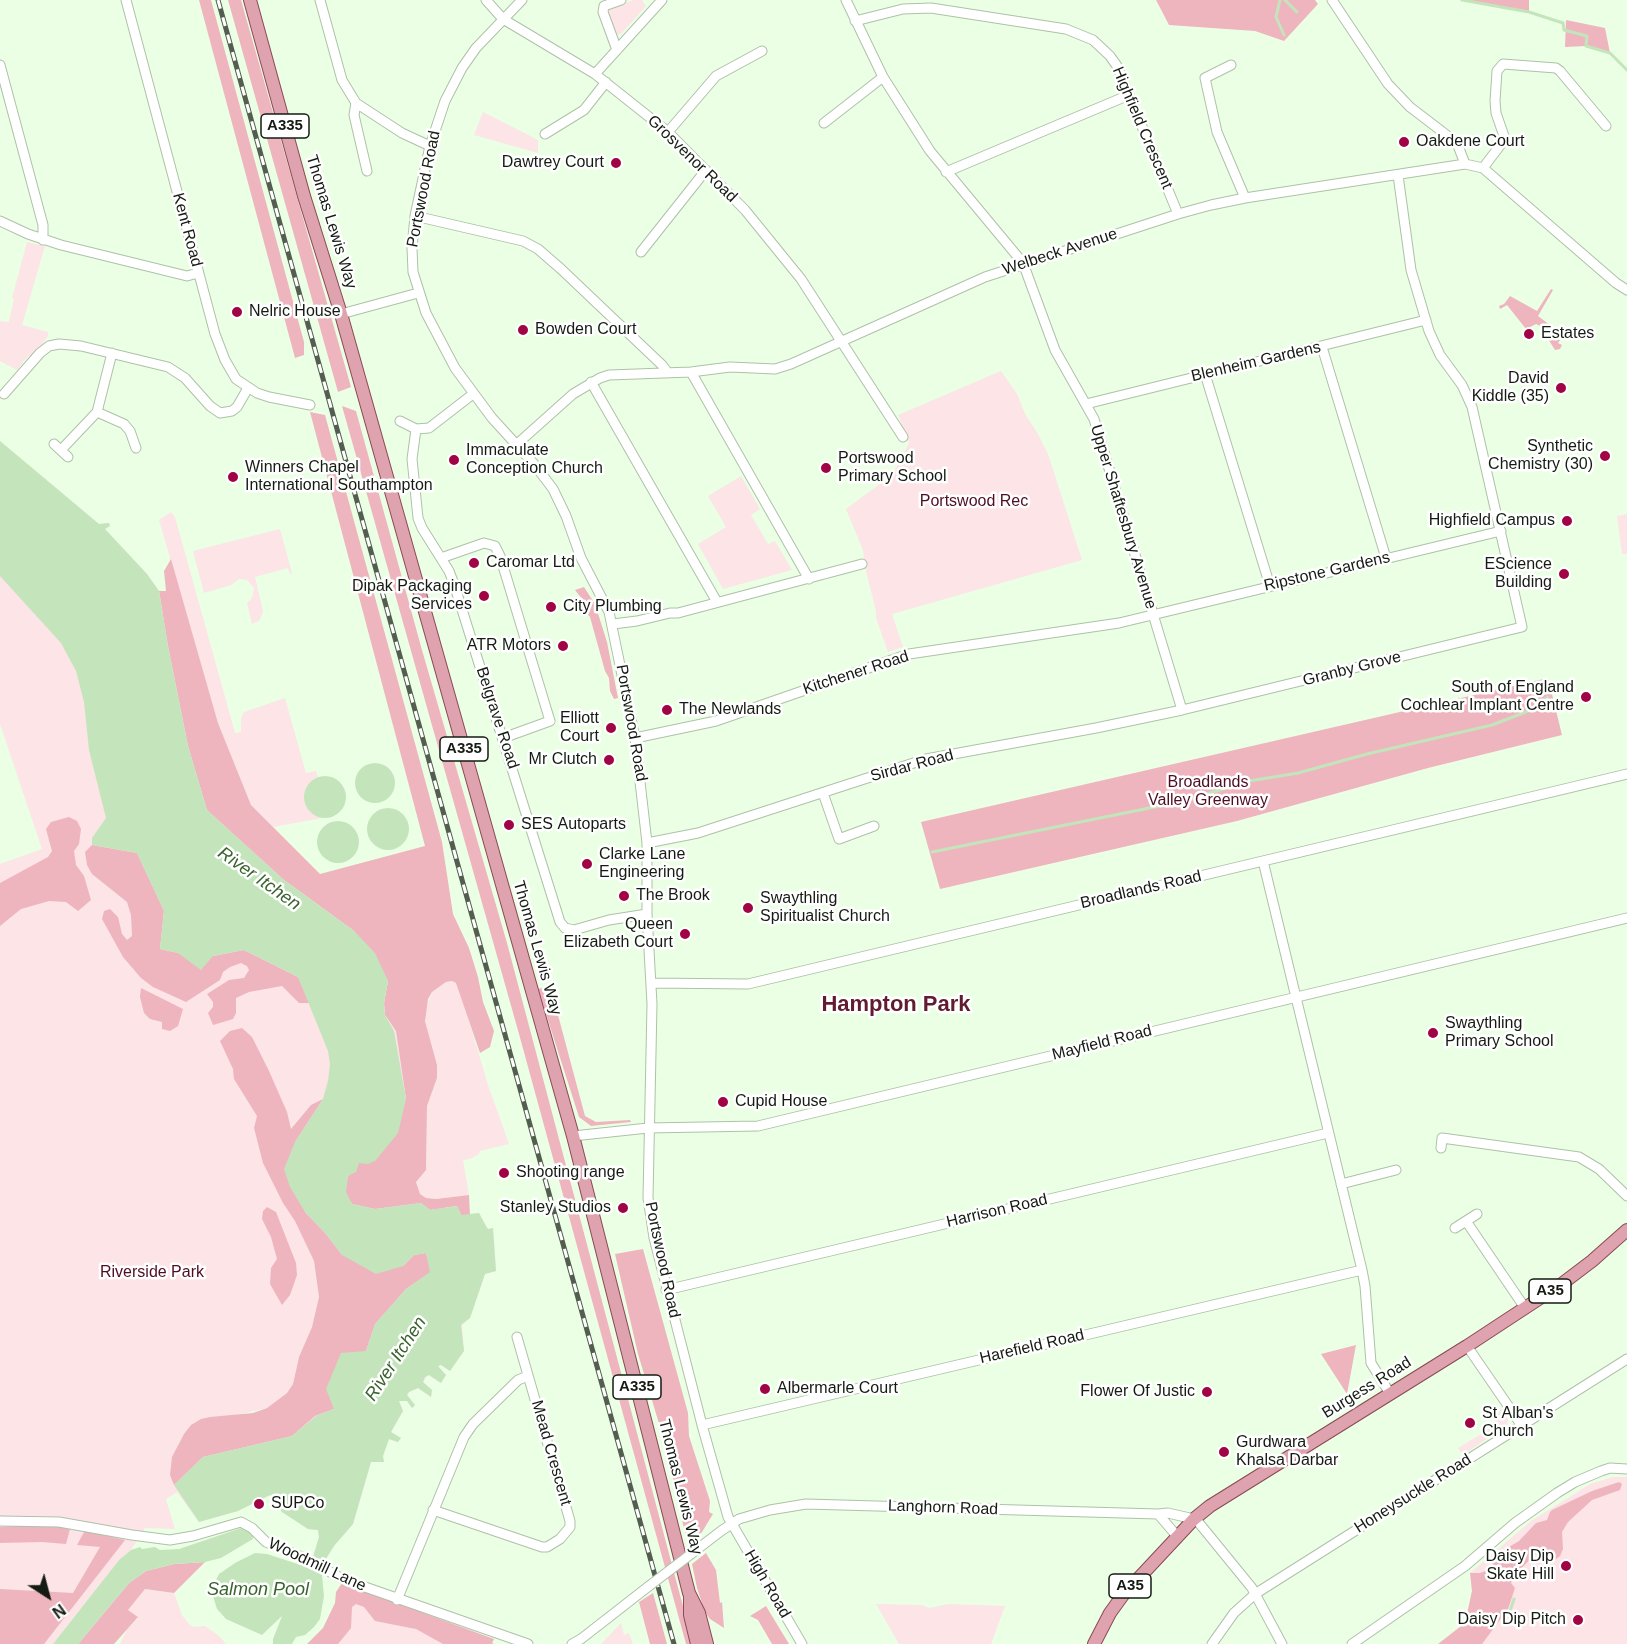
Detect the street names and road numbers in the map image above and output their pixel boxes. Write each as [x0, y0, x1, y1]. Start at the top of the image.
street label: Highfield Crescent [1108, 64, 1176, 192]
street label: Grosvenor Road [643, 111, 741, 207]
road number: A335 [261, 114, 309, 138]
street label: Portswood Road [403, 129, 445, 249]
street label: Thomas Lewis Way [301, 153, 361, 291]
street label: Kent Road [168, 191, 206, 269]
street label: Welbeck Avenue [1000, 224, 1120, 280]
street label: Blenheim Gardens [1189, 338, 1323, 386]
street label: Upper Shaftesbury Avenue [1086, 422, 1160, 612]
street label: Ripstone Gardens [1262, 548, 1392, 596]
street label: Kitchener Road [801, 647, 911, 699]
street label: Granby Grove [1301, 648, 1403, 690]
street label: Portswood Road [611, 663, 651, 783]
street label: Belgrave Road [472, 665, 522, 771]
road number: A335 [440, 737, 488, 761]
street label: Sirdar Road [868, 746, 956, 786]
street label: Broadlands Road [1079, 867, 1203, 913]
street label: Thomas Lewis Way [509, 879, 565, 1017]
street label: Mayfield Road [1050, 1021, 1154, 1065]
street label: Harrison Road [945, 1190, 1049, 1232]
street label: Portswood Road [640, 1200, 684, 1320]
road number: A35 [1529, 1279, 1571, 1303]
street label: Harefield Road [978, 1326, 1086, 1368]
street label: Burgess Road [1319, 1353, 1415, 1423]
road number: A335 [613, 1375, 661, 1399]
street label: Mead Crescent [527, 1398, 575, 1508]
street label: Thomas Lewis Way [654, 1417, 706, 1557]
street label: Honeysuckle Road [1351, 1450, 1475, 1538]
street label: Langhorn Road [888, 1496, 998, 1520]
street label: Woodmill Lane [265, 1534, 369, 1596]
street label: High Road [740, 1546, 794, 1622]
road number: A35 [1109, 1574, 1151, 1598]

